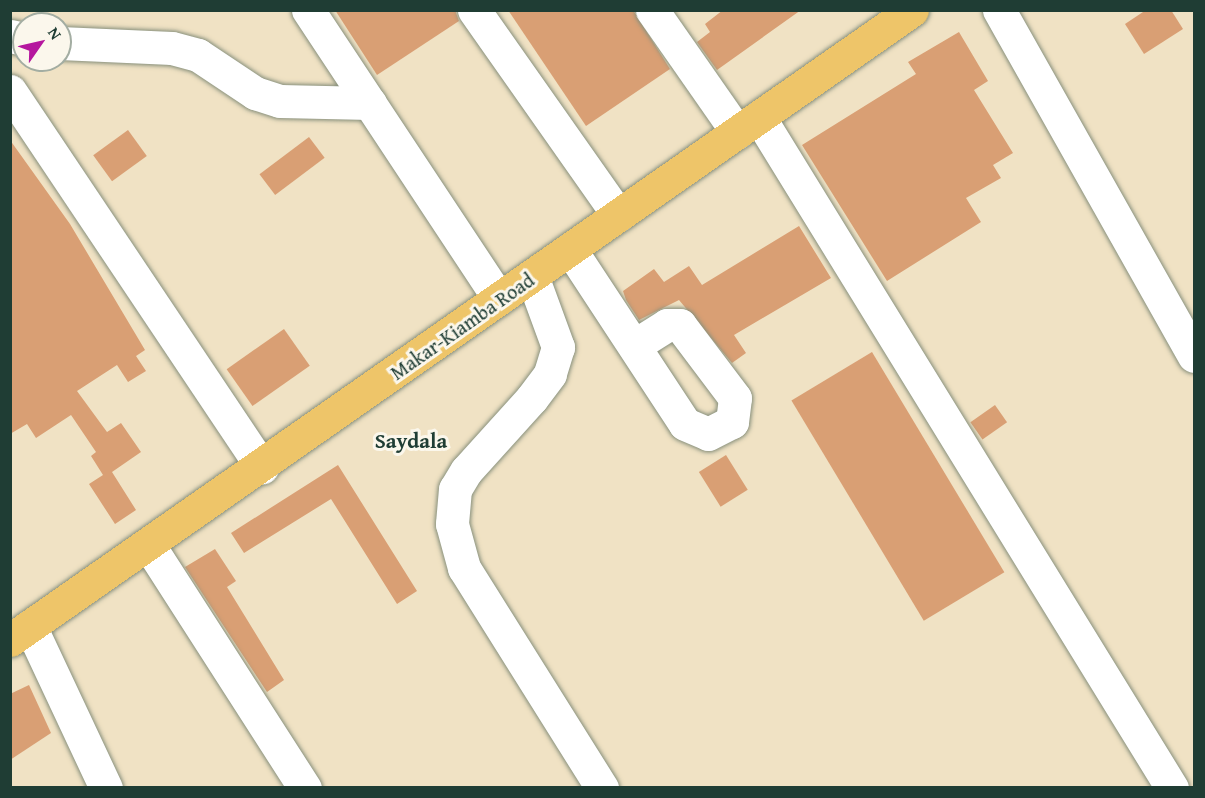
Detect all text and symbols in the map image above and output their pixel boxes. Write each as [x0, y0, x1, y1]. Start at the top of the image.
north arrow [12, 12, 72, 72]
text: N [42, 22, 68, 44]
street label: Makar-Kiamba Road [386, 267, 538, 385]
district label: Saydala [375, 428, 447, 454]

